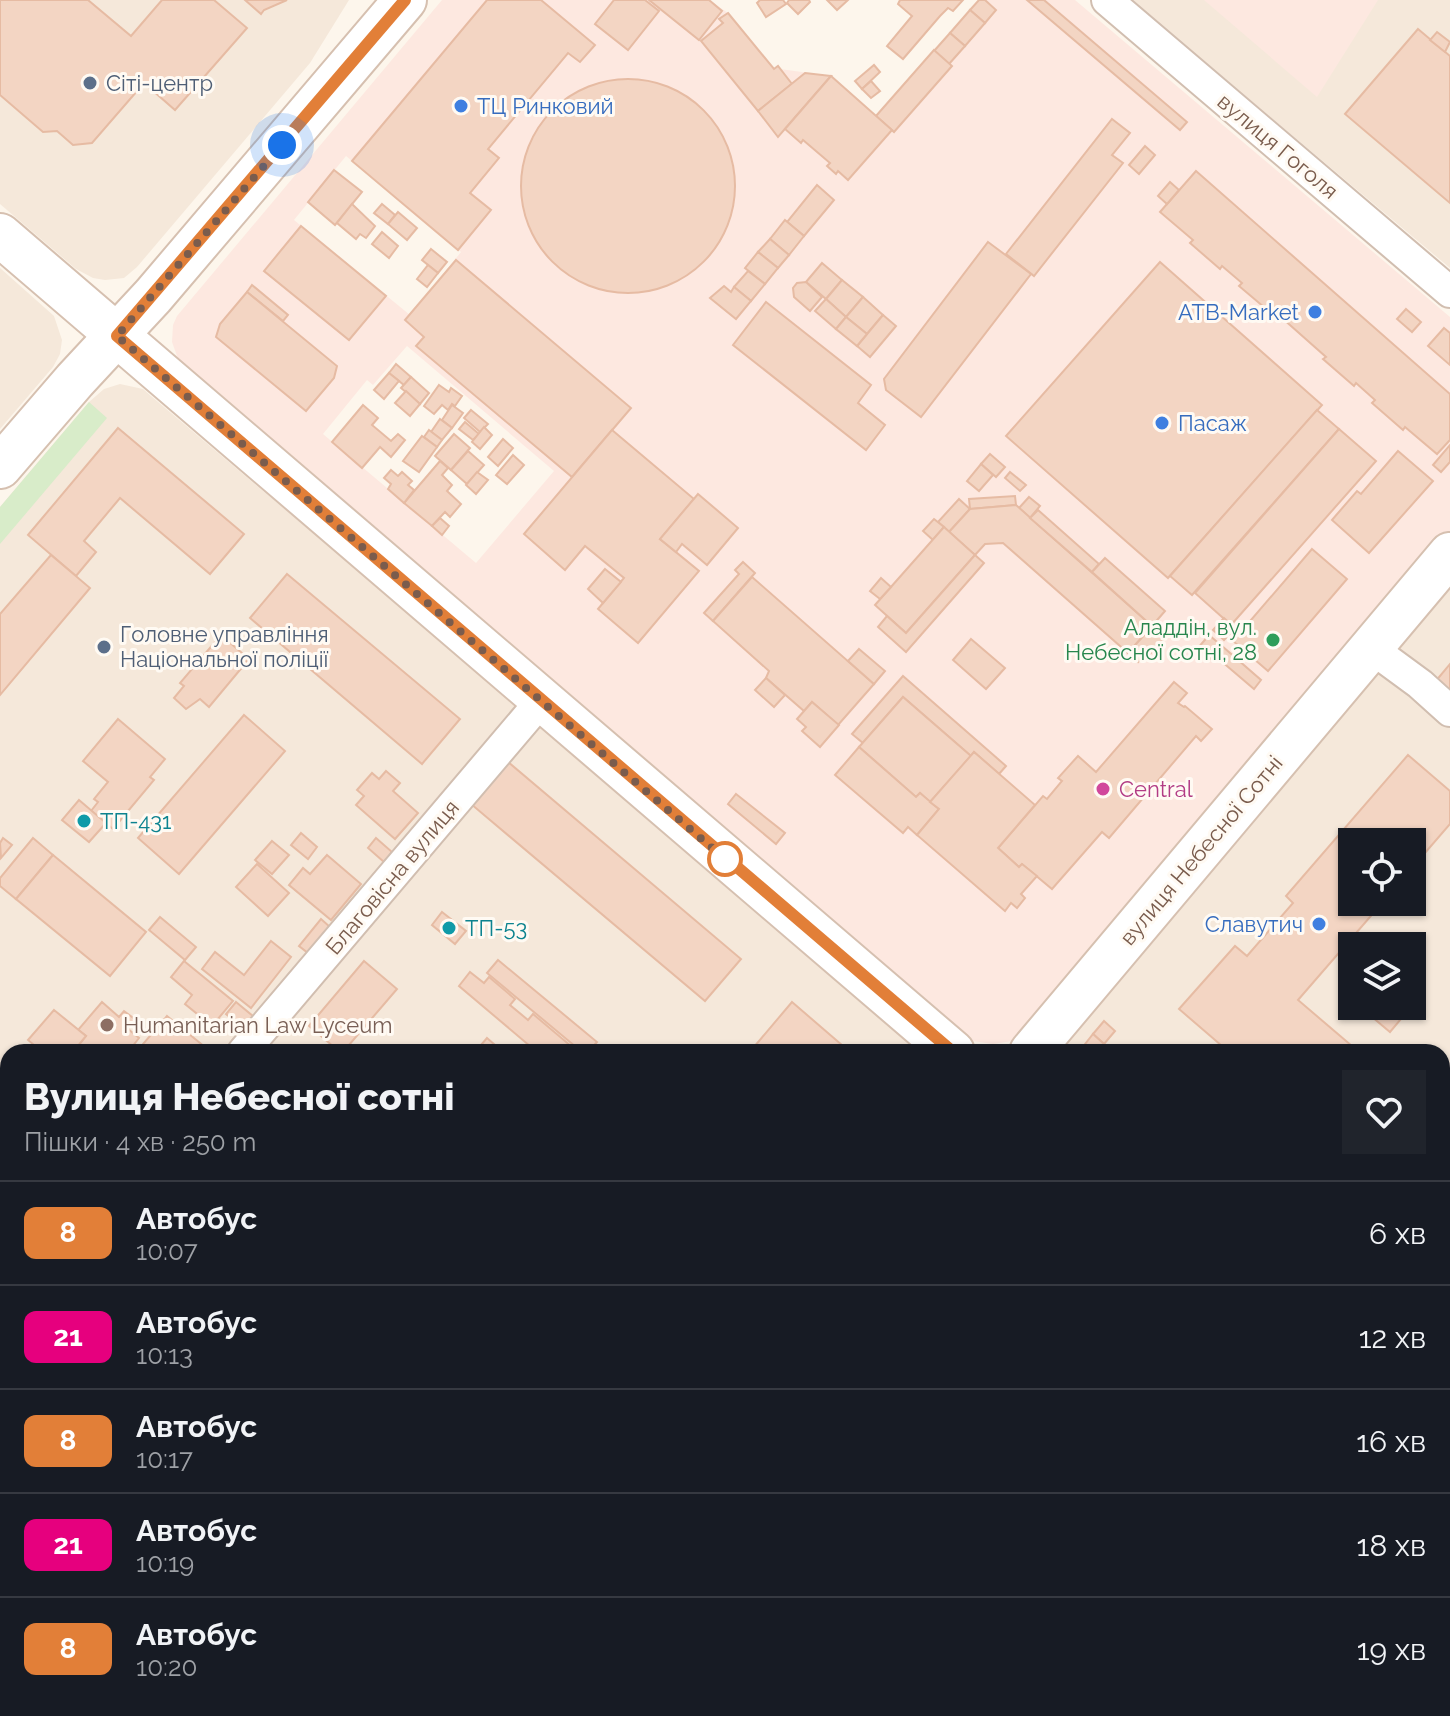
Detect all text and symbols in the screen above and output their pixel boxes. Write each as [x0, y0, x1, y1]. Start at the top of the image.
place label: Сіті-центр [106, 70, 213, 96]
marker: Сіті-центр [81, 74, 99, 92]
street label: вулиця Гоголя [1212, 88, 1344, 204]
place label: ТЦ Ринковий [477, 93, 614, 119]
marker: ТЦ Ринковий [452, 97, 470, 115]
your location [262, 125, 302, 165]
place label: ATB-Market [1178, 299, 1300, 325]
marker: ATB-Market [1306, 303, 1324, 321]
place label: Пасаж [1178, 410, 1247, 436]
marker: Пасаж [1153, 414, 1171, 432]
place label: Аладдін, вул. Небесної сотні, 28 [1065, 614, 1257, 665]
place label: Головне управління Національної поліції [120, 621, 329, 672]
marker: Аладдін, вул. Небесної сотні, 28 [1264, 631, 1282, 649]
marker: Головне управління Національної поліції [95, 638, 113, 656]
street label: вулиця Небесної Сотні [1114, 750, 1288, 950]
place label: Central [1119, 776, 1193, 802]
marker: Central [1094, 780, 1112, 798]
street label: Благовісна вулиця [320, 795, 464, 959]
place label: ТП-431 [100, 808, 171, 834]
marker: ТП-431 [75, 812, 93, 830]
map controls [1338, 828, 1426, 1020]
button: locate [1338, 828, 1426, 916]
unlabelled marker [708, 842, 742, 876]
place label: Славутич [1205, 911, 1303, 937]
place label: ТП-53 [465, 915, 527, 941]
marker: Славутич [1310, 915, 1328, 933]
marker: ТП-53 [440, 919, 458, 937]
button: layers [1338, 932, 1426, 1020]
place label: Humanitarian Law Lyceum [123, 1012, 393, 1038]
marker: Humanitarian Law Lyceum [98, 1016, 116, 1034]
button: heart [1342, 1070, 1426, 1154]
text: Вулиця Небесної сотні [24, 1074, 455, 1119]
text: Пішки · 4 хв · 250 m [24, 1127, 256, 1157]
text: Автобус [136, 1201, 257, 1236]
text: 8 [60, 1216, 76, 1249]
text: 6 хв [1369, 1216, 1426, 1251]
text: 10:07 [136, 1236, 198, 1266]
text: Автобус [136, 1305, 257, 1340]
text: 21 [53, 1320, 83, 1353]
text: 12 хв [1359, 1320, 1426, 1355]
text: 10:13 [136, 1340, 193, 1370]
text: Автобус [136, 1409, 257, 1444]
text: 8 [60, 1424, 76, 1457]
text: 16 хв [1356, 1424, 1426, 1459]
text: 10:17 [136, 1444, 193, 1474]
text: Автобус [136, 1513, 257, 1548]
text: 21 [53, 1528, 83, 1561]
text: 18 хв [1357, 1528, 1426, 1563]
text: 10:19 [136, 1548, 194, 1578]
text: Автобус [136, 1617, 257, 1652]
text: 8 [60, 1632, 76, 1665]
text: 19 хв [1357, 1632, 1426, 1667]
text: 10:20 [136, 1652, 197, 1682]

